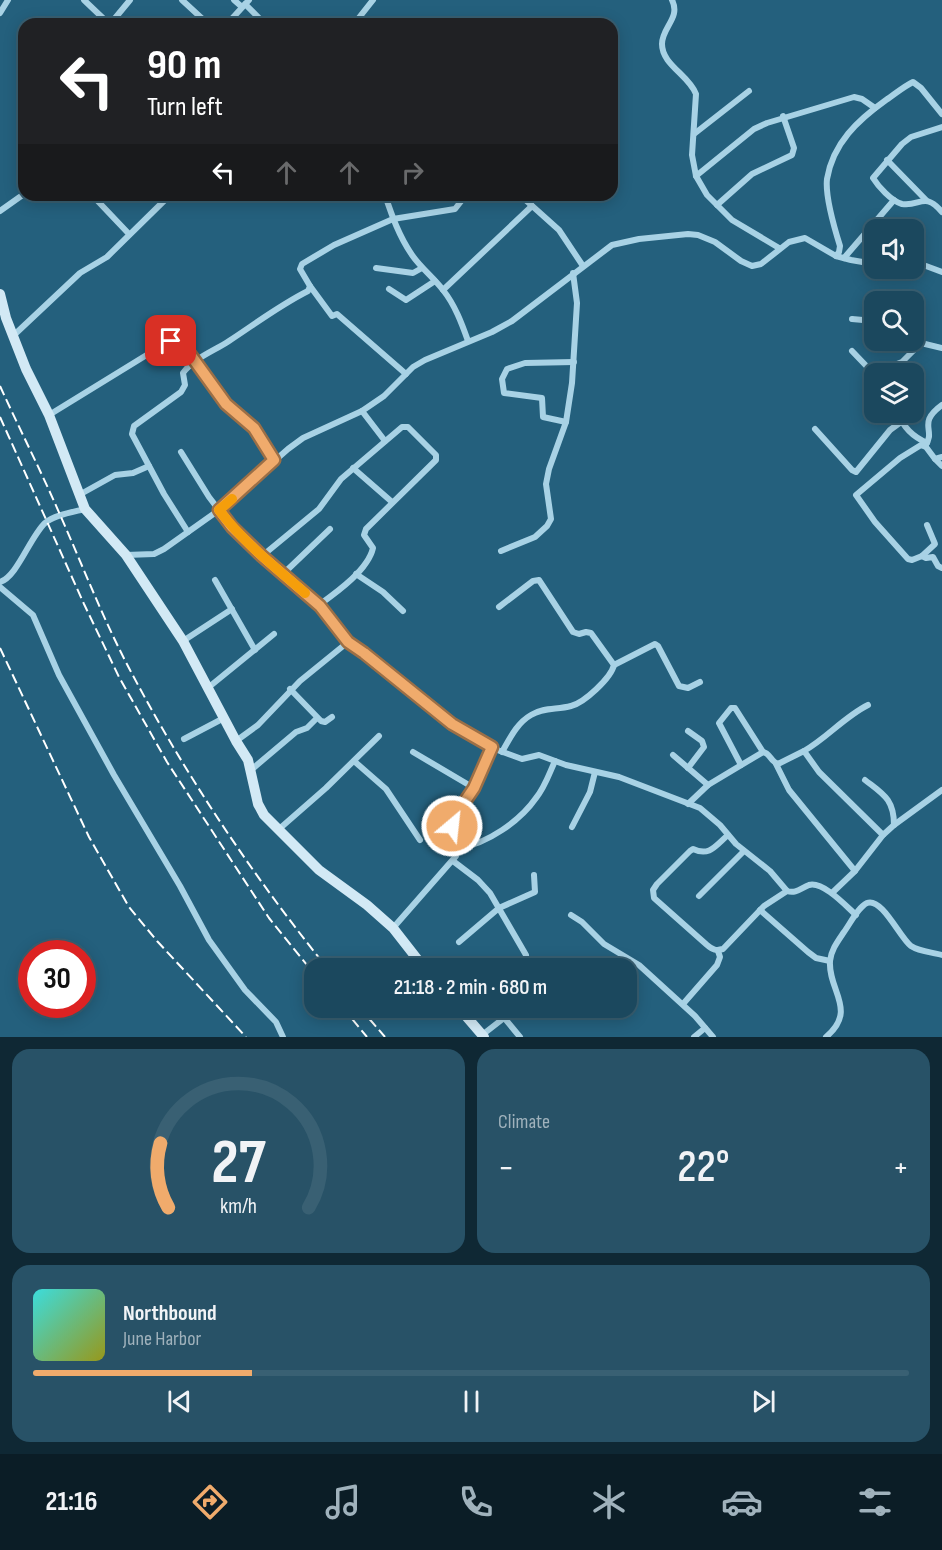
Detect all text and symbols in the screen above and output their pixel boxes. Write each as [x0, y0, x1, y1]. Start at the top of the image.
text: 90 m [147, 40, 221, 91]
icon: left [48, 42, 126, 120]
text: Turn left [147, 91, 223, 123]
icon: left [207, 156, 240, 189]
icon: ahead [270, 156, 303, 189]
icon: ahead [333, 156, 366, 189]
icon: right [396, 156, 429, 189]
map controls [864, 219, 924, 423]
button: sound [864, 219, 924, 279]
button: search [864, 291, 924, 351]
pin [145, 315, 196, 366]
icon: arrive [154, 324, 187, 357]
button: layers [864, 363, 924, 423]
position arrow [420, 794, 484, 858]
speed limit sign: 30 [18, 940, 96, 1018]
text: 21:18 · 2 min · 680 m [394, 974, 547, 1001]
text: Climate [498, 1110, 550, 1134]
text: 27 [211, 1126, 267, 1201]
text: 22° [677, 1140, 730, 1195]
text: − [498, 1148, 514, 1188]
text: + [893, 1148, 909, 1188]
text: km/h [220, 1194, 257, 1219]
text: Northbound [123, 1300, 217, 1327]
text: June Harbor [123, 1327, 201, 1351]
icon: previous [163, 1385, 196, 1418]
icon: pause [455, 1385, 488, 1418]
icon: next [747, 1385, 780, 1418]
icon: directions [189, 1481, 231, 1523]
icon: music [322, 1481, 364, 1523]
icon: phone [455, 1481, 497, 1523]
icon: climate [588, 1481, 630, 1523]
icon: car [721, 1481, 763, 1523]
icon: filters [854, 1481, 896, 1523]
text: 21:16 [46, 1486, 97, 1518]

